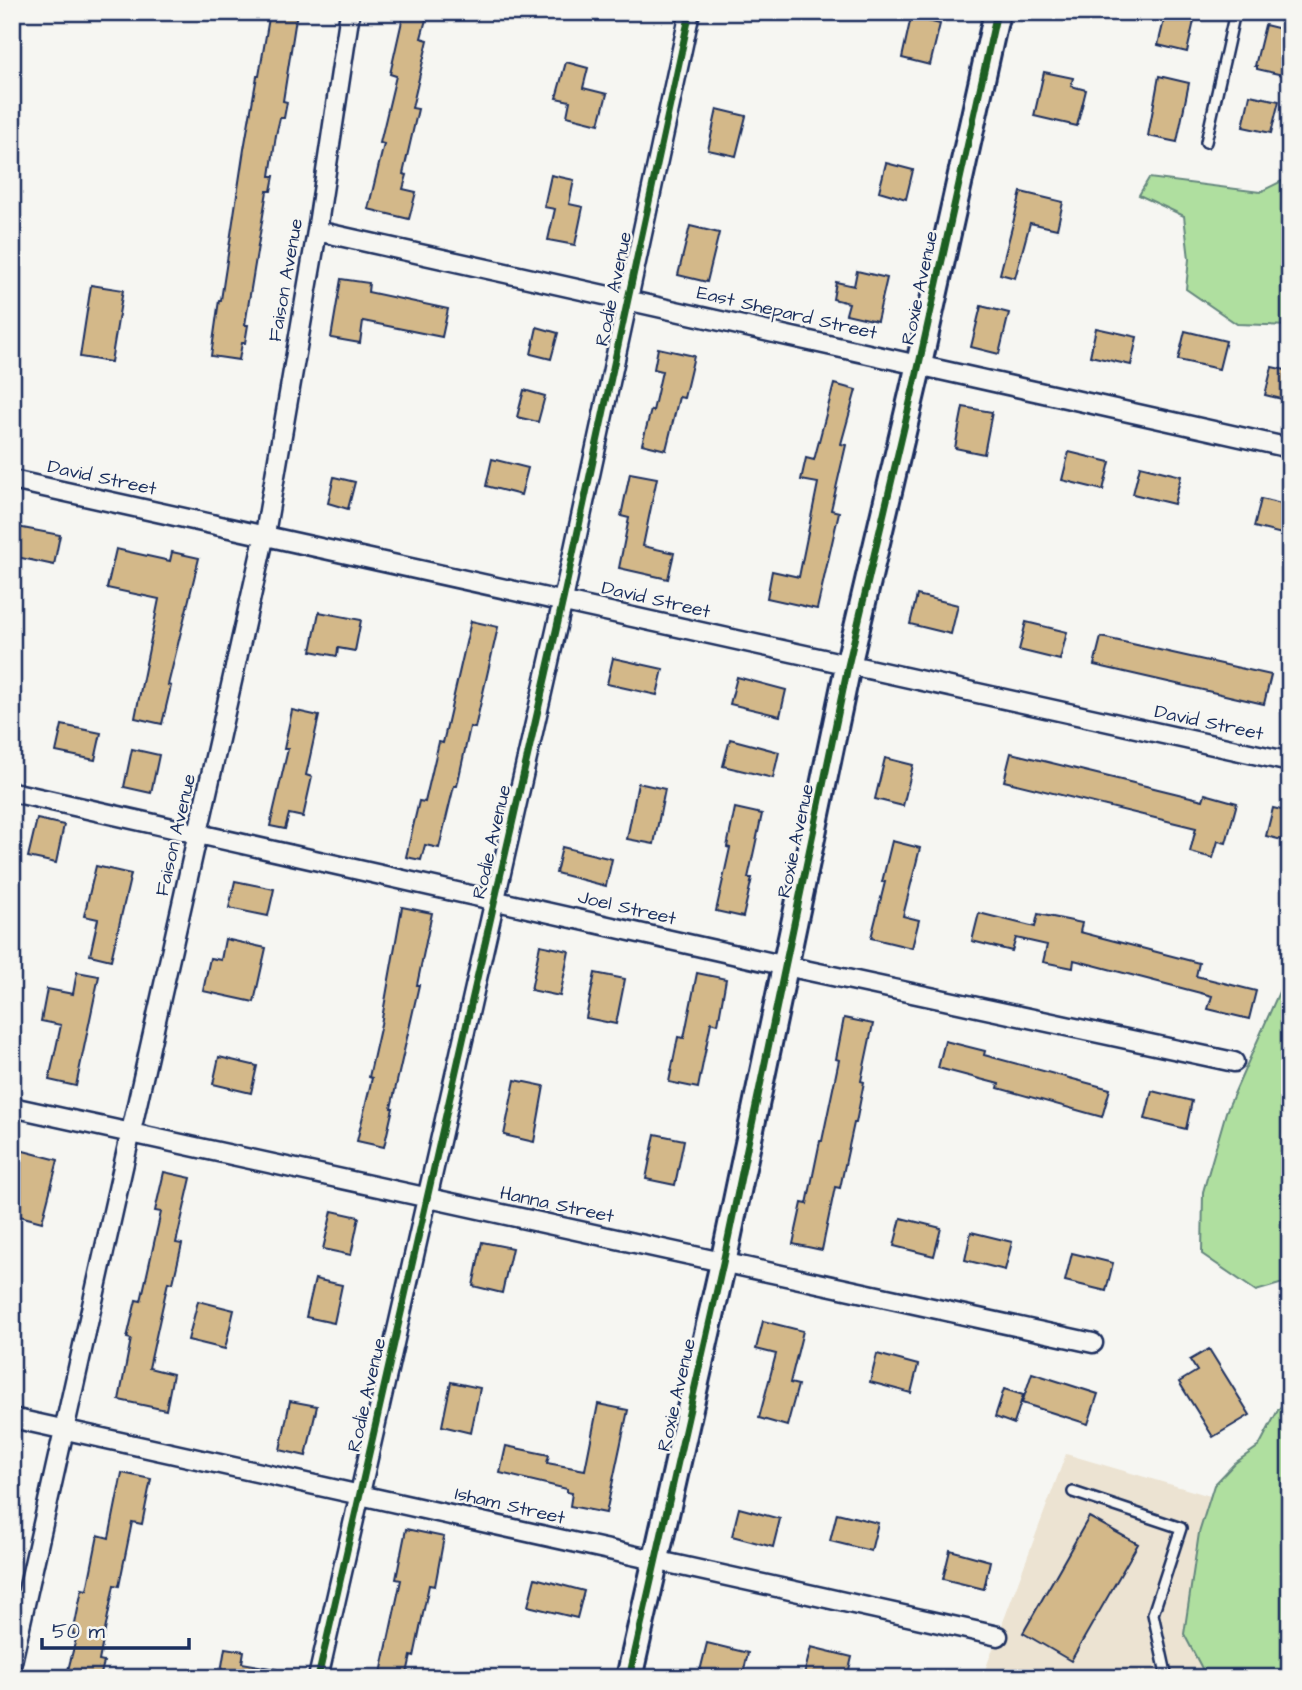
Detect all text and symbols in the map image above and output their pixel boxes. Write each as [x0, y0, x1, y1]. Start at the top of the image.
street label: Faison Avenue [262, 216, 310, 344]
street label: Rodie Avenue [589, 229, 639, 349]
street label: Roxie Avenue [895, 229, 945, 347]
street label: East Shepard Street [694, 279, 880, 347]
street label: David Street [45, 453, 159, 503]
street label: David Street [599, 574, 713, 626]
street label: David Street [1152, 698, 1266, 748]
street label: Faison Avenue [149, 771, 203, 899]
street label: Rodie Avenue [466, 782, 518, 902]
street label: Roxie Avenue [771, 782, 821, 900]
street label: Joel Street [575, 884, 679, 932]
street label: Hanna Street [497, 1180, 617, 1230]
street label: Rodie Avenue [341, 1335, 393, 1455]
street label: Roxie Avenue [651, 1336, 703, 1454]
street label: Isham Street [452, 1480, 568, 1532]
scale bar [42, 1606, 189, 1650]
text: 50 m [52, 1617, 106, 1646]

